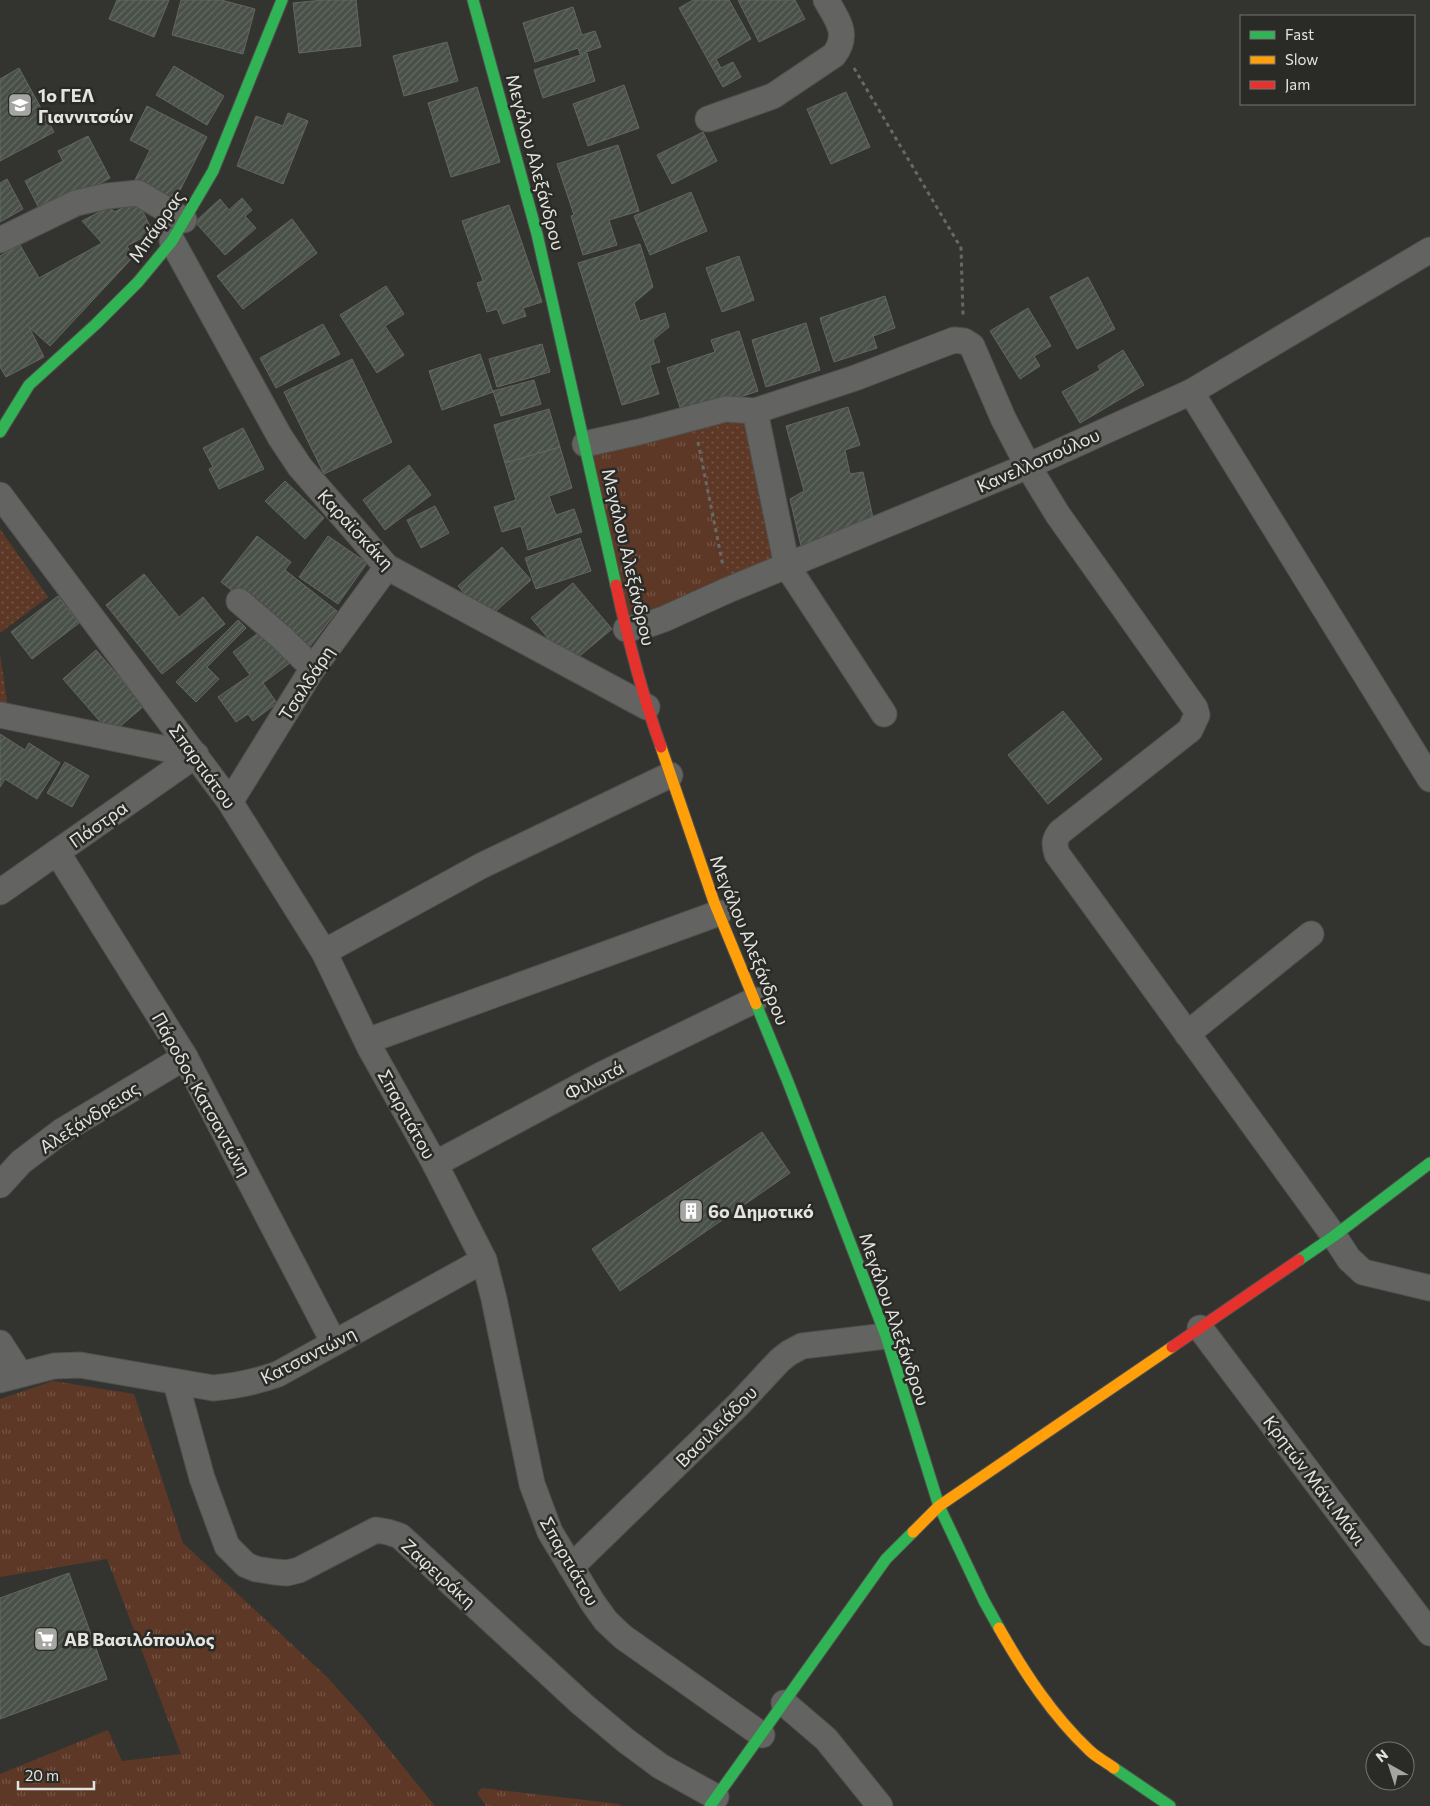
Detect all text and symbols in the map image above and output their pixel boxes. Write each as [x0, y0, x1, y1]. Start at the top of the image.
legend [1240, 15, 1415, 105]
text: Fast [1285, 25, 1314, 43]
text: Slow [1285, 50, 1318, 68]
street label: Μεγάλου Αλεξάνδρου [502, 72, 570, 252]
text: Jam [1285, 75, 1310, 93]
place label: 1o ΓΕΛ Γιαννιτσών [38, 84, 134, 127]
school or university icon: 1o ΓΕΛ Γιαννιτσών [7, 92, 33, 118]
street label: Μπάφρας [123, 186, 189, 266]
street label: Κανελλοπούλου [973, 423, 1103, 497]
street label: Μεγάλου Αλεξάνδρου [598, 466, 660, 648]
street label: Καραϊσκάκη [313, 484, 399, 574]
street label: Τσαλδάρη [274, 642, 338, 724]
street label: Σπαρτιάτου [165, 720, 241, 812]
street label: Πάστρα [65, 796, 131, 852]
street label: Μεγάλου Αλεξάνδρου [706, 852, 794, 1028]
street label: Πάροδος Κατσαντώνη [148, 1008, 256, 1180]
street label: Φιλωτά [561, 1056, 627, 1104]
street label: Σπαρτιάτου [373, 1065, 441, 1163]
street label: Αλεξάνδρειας [35, 1076, 143, 1158]
building icon: 6ο Δημοτικό [678, 1198, 704, 1224]
place label: 6ο Δημοτικό [708, 1200, 814, 1222]
street label: Μεγάλου Αλεξάνδρου [855, 1230, 935, 1408]
street label: Κατσαντώνη [257, 1322, 359, 1388]
street label: Βασιλειάδου [671, 1381, 761, 1471]
street label: Κρητών Μάνι Μάνι [1259, 1411, 1371, 1550]
street label: Σπαρτιάτου [536, 1513, 604, 1609]
street label: Ζαφειράκη [397, 1534, 481, 1612]
supermarket icon: ΑΒ Βασιλόπουλος [33, 1626, 59, 1652]
place label: ΑΒ Βασιλόπουλος [64, 1628, 215, 1650]
north arrow [1365, 1741, 1415, 1791]
text: N [1372, 1746, 1391, 1765]
scale bar [18, 1758, 94, 1790]
text: 20 m [25, 1766, 59, 1784]

